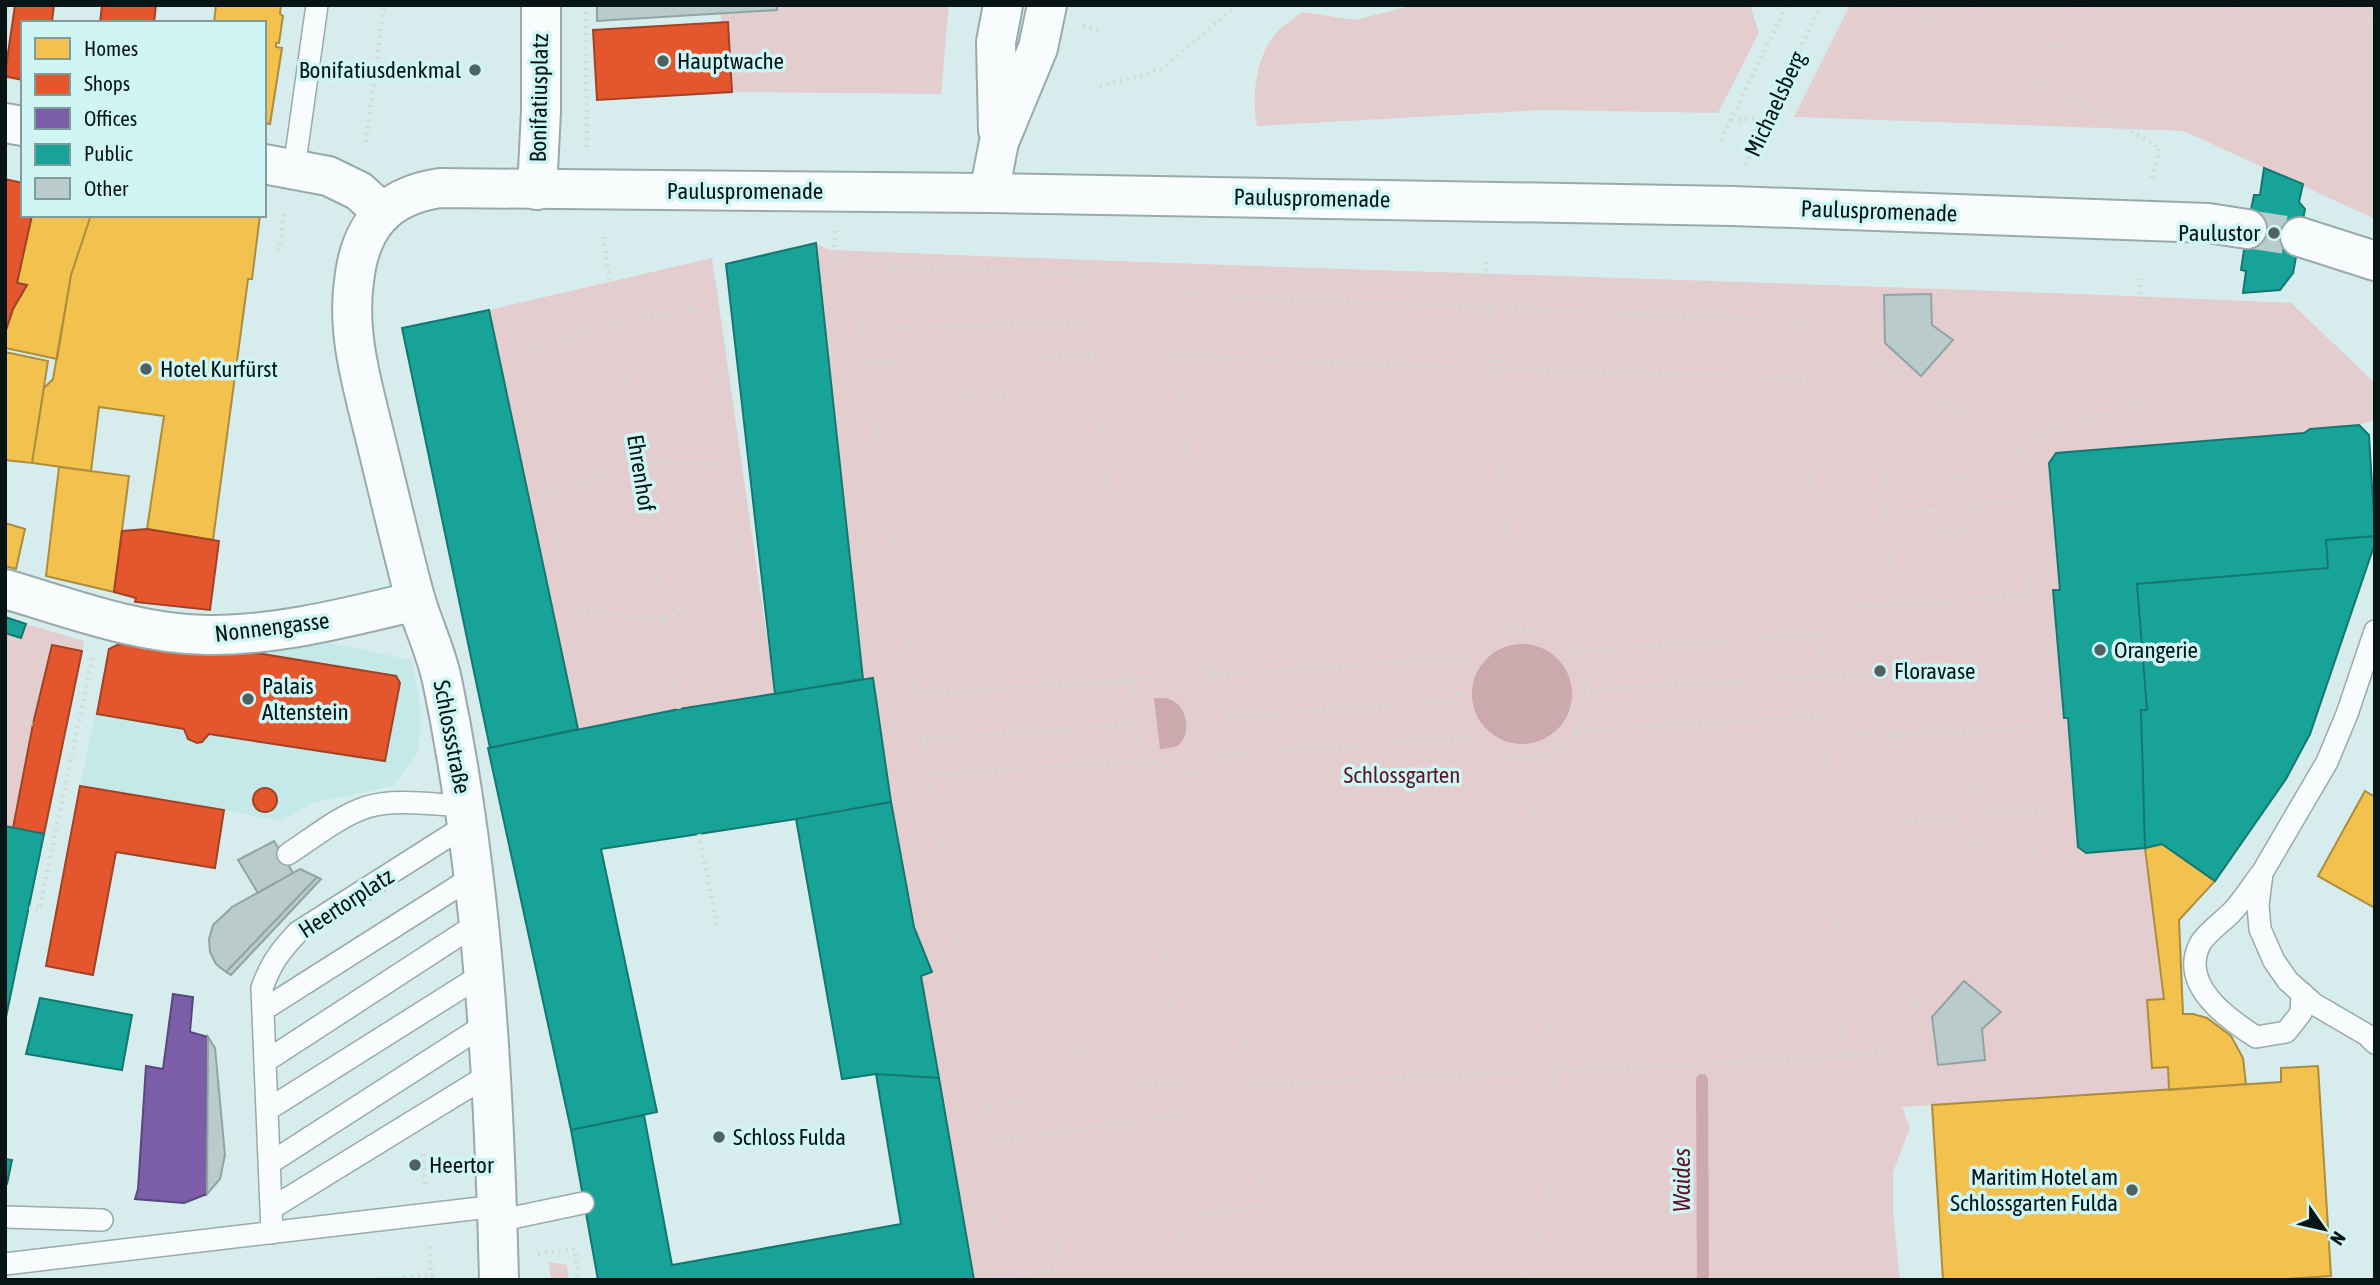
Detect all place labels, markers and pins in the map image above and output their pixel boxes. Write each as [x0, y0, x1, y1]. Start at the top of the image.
place label: Hauptwache [677, 48, 784, 74]
marker: Hauptwache [655, 53, 671, 69]
place label: Bonifatiusdenkmal [299, 57, 461, 83]
marker: Bonifatiusdenkmal [467, 62, 483, 78]
place label: Paulustor [2178, 220, 2261, 246]
marker: Paulustor [2266, 225, 2282, 241]
place label: Hotel Kurfürst [160, 356, 278, 382]
marker: Hotel Kurfürst [138, 361, 154, 377]
place label: Orangerie [2114, 637, 2198, 663]
marker: Orangerie [2092, 642, 2108, 658]
place label: Floravase [1894, 658, 1975, 684]
marker: Floravase [1872, 663, 1888, 679]
place label: Palais Altenstein [262, 673, 349, 725]
marker: Palais Altenstein [240, 691, 256, 707]
place label: Schloss Fulda [733, 1124, 846, 1150]
marker: Schloss Fulda [711, 1129, 727, 1145]
place label: Heertor [429, 1152, 495, 1178]
marker: Heertor [407, 1157, 423, 1173]
place label: Maritim Hotel am Schlossgarten Fulda [1950, 1164, 2118, 1216]
marker: Maritim Hotel am Schlossgarten Fulda [2124, 1182, 2140, 1198]

